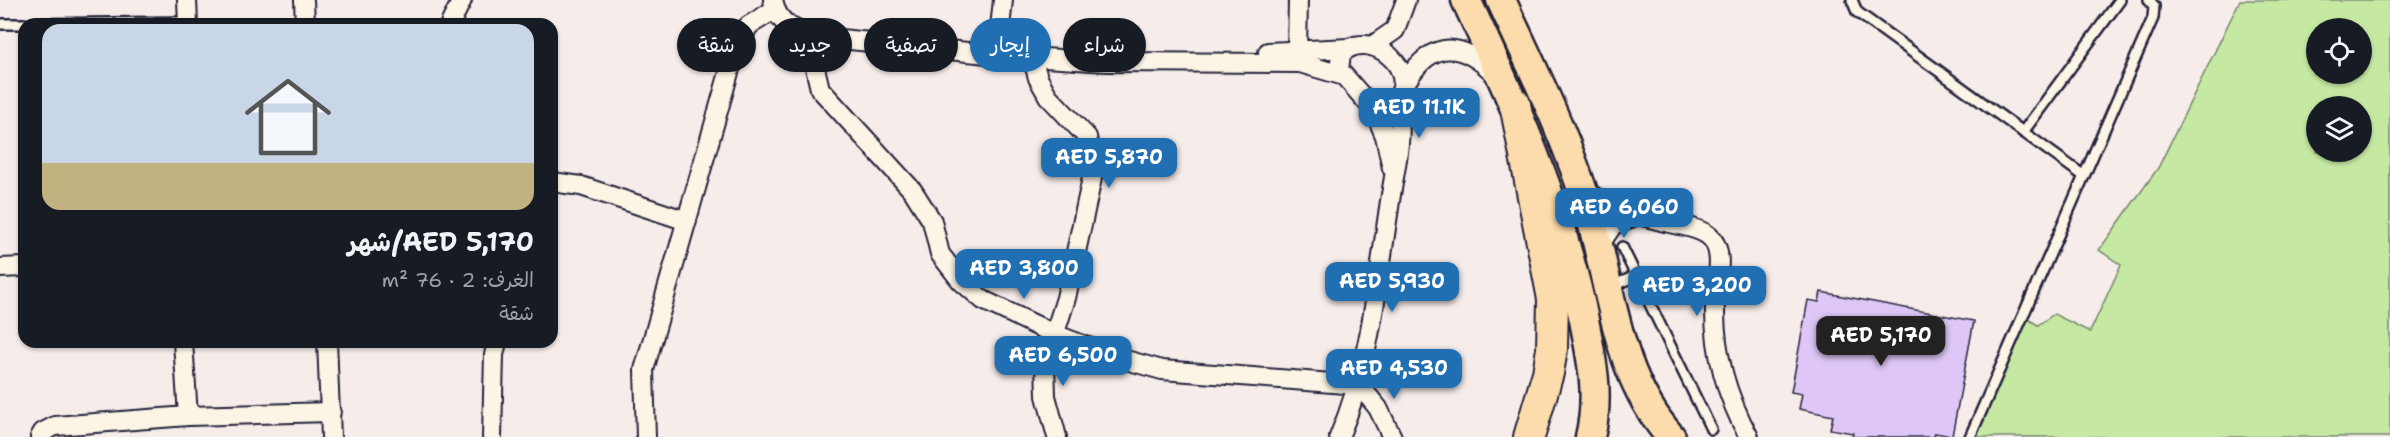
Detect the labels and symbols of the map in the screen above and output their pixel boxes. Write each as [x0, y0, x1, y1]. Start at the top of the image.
pin: AED 11.1K [1350, 88, 1488, 139]
pin: AED 5,870 [1040, 138, 1178, 189]
pin: AED 6,060 [1555, 188, 1693, 239]
pin: AED 3,800 [955, 249, 1093, 300]
pin: AED 5,930 [1323, 262, 1461, 313]
pin: AED 3,200 [1628, 266, 1766, 317]
pin: AED 5,170 [1812, 316, 1950, 367]
pin: AED 6,500 [994, 336, 1132, 387]
pin: AED 4,530 [1325, 349, 1463, 400]

